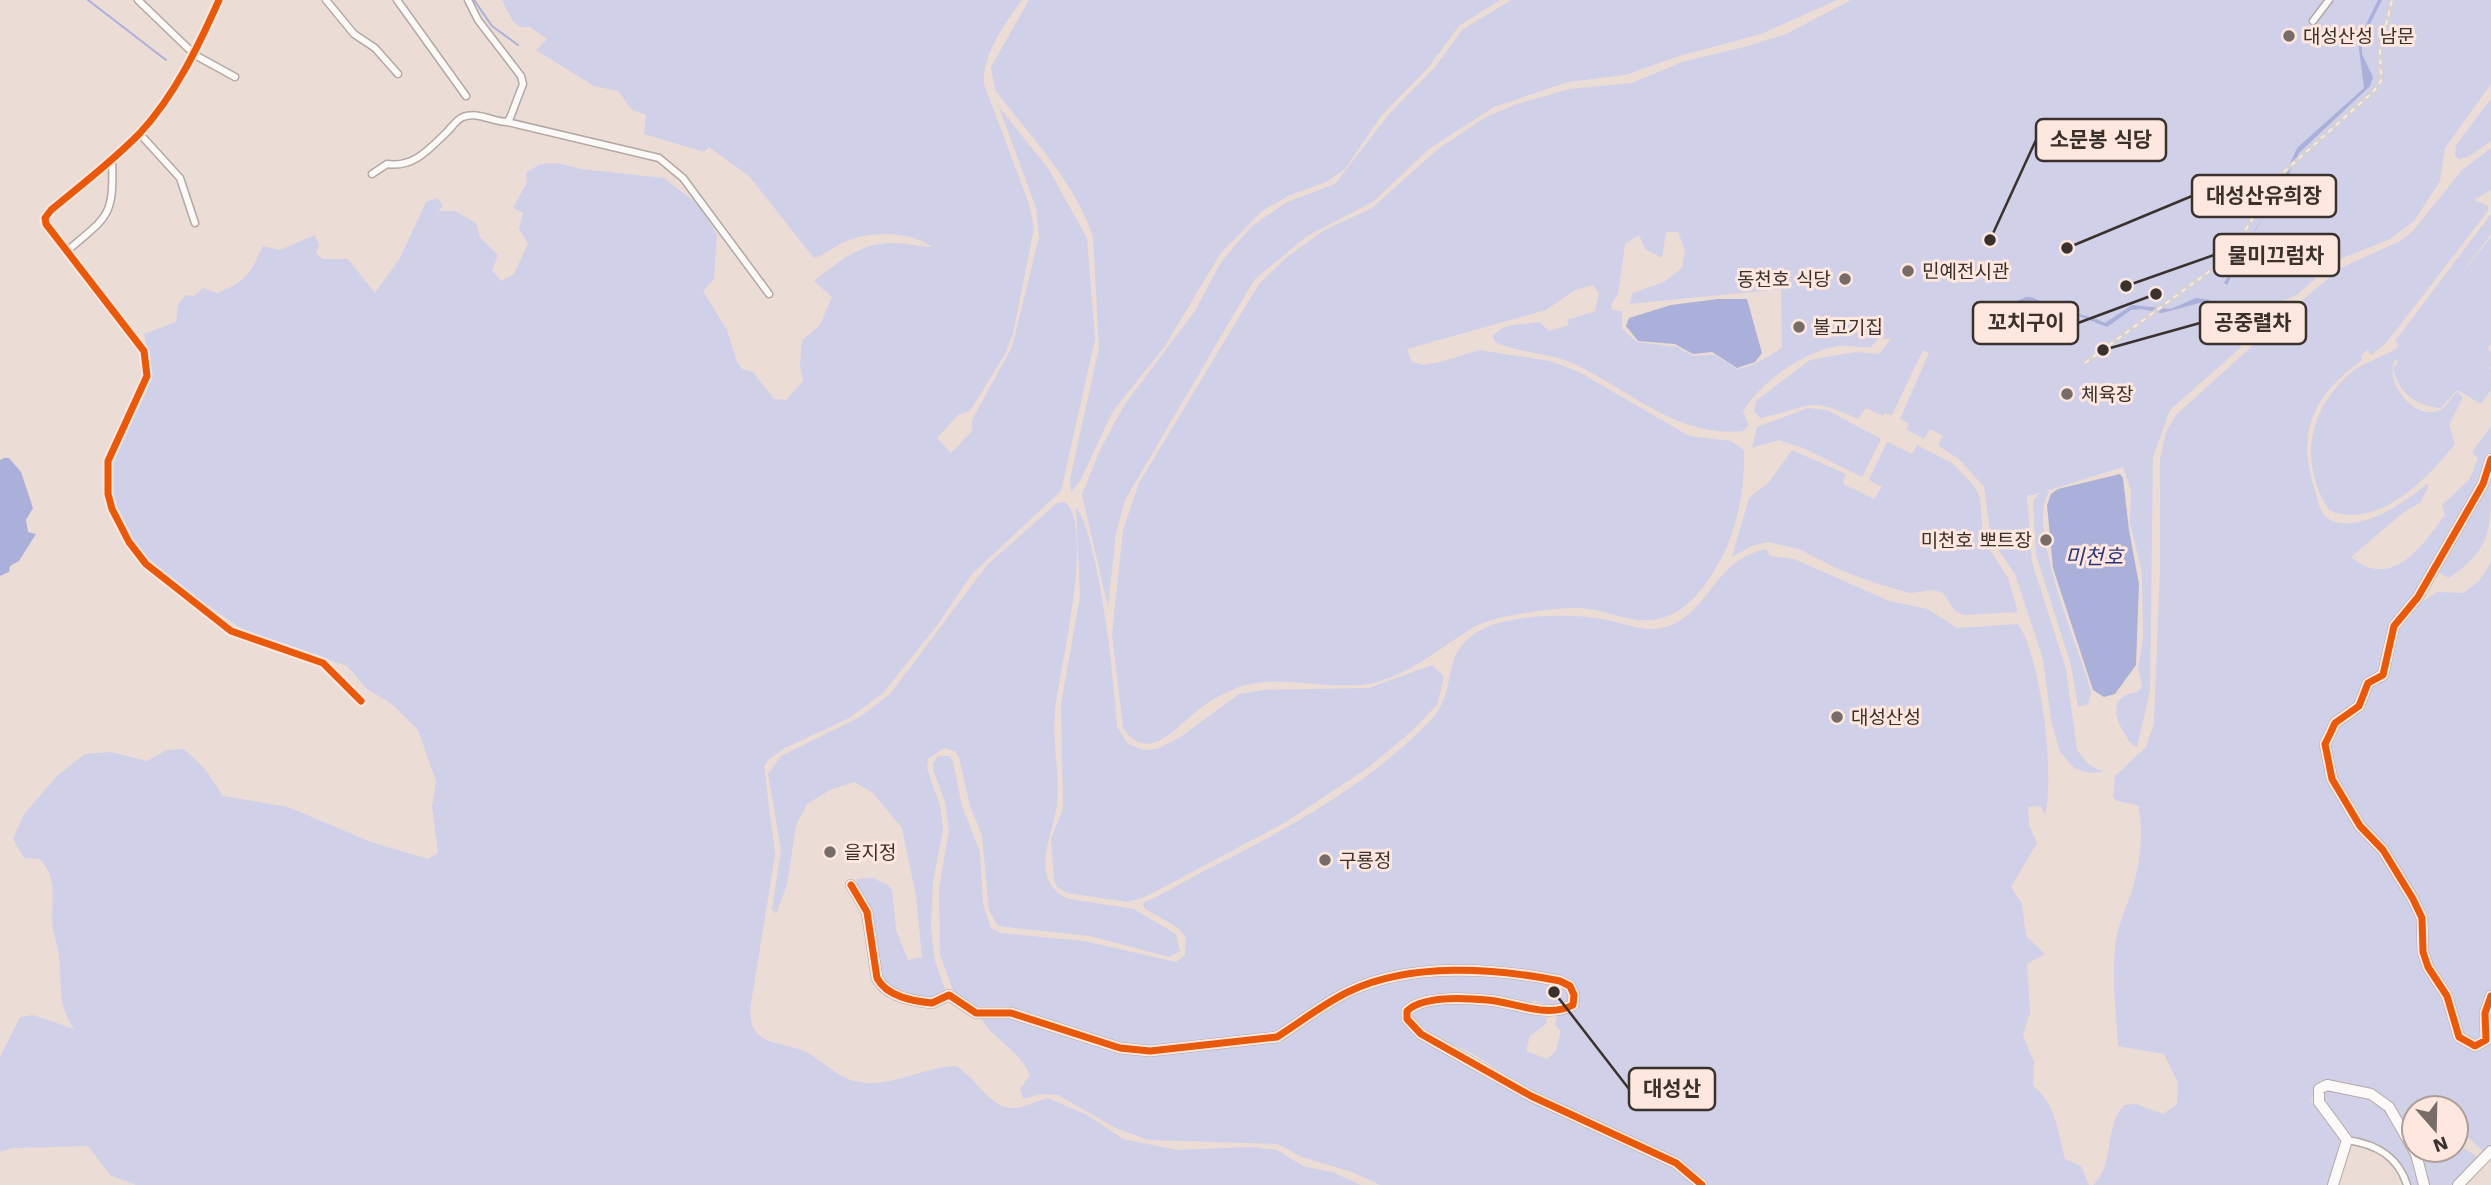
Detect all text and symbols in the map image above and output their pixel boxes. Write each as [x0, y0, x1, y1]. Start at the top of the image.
place label: 대성산성 남문 [2303, 25, 2414, 48]
marker: 대성산성 남문 [2281, 28, 2297, 44]
callout: 소문봉 식당 [2036, 119, 2166, 161]
text: 소문봉 식당 [2050, 127, 2152, 152]
callout: 대성산유희장 [2192, 175, 2336, 217]
text: 대성산유희장 [2206, 183, 2322, 208]
callout: 물미끄럼차 [2214, 234, 2339, 276]
text: 물미끄럼차 [2228, 243, 2324, 268]
place label: 민예전시관 [1922, 260, 2009, 283]
marker: 민예전시관 [1900, 263, 1916, 279]
place label: 동천호 식당 [1737, 268, 1831, 291]
marker: 동천호 식당 [1837, 271, 1853, 287]
callout: 꼬치구이 [1973, 302, 2078, 344]
callout: 공중렬차 [2200, 302, 2306, 344]
text: 꼬치구이 [1987, 310, 2065, 335]
text: 공중렬차 [2214, 310, 2292, 335]
place label: 불고기집 [1813, 316, 1883, 339]
marker: 불고기집 [1791, 319, 1807, 335]
place label: 체육장 [2081, 383, 2133, 406]
marker: 체육장 [2059, 386, 2075, 402]
place label: 미천호 뽀트장 [1921, 529, 2032, 552]
marker: 미천호 뽀트장 [2038, 532, 2054, 548]
water label: 미천호 [2065, 544, 2125, 569]
place label: 대성산성 [1851, 706, 1921, 729]
marker: 대성산성 [1829, 709, 1845, 725]
place label: 을지정 [844, 841, 896, 864]
marker: 을지정 [822, 844, 838, 860]
place label: 구룡정 [1339, 849, 1391, 872]
marker: 구룡정 [1317, 852, 1333, 868]
callout: 대성산 [1629, 1068, 1715, 1110]
text: 대성산 [1643, 1076, 1701, 1101]
north arrow [2400, 1094, 2470, 1164]
text: N [2430, 1131, 2451, 1158]

